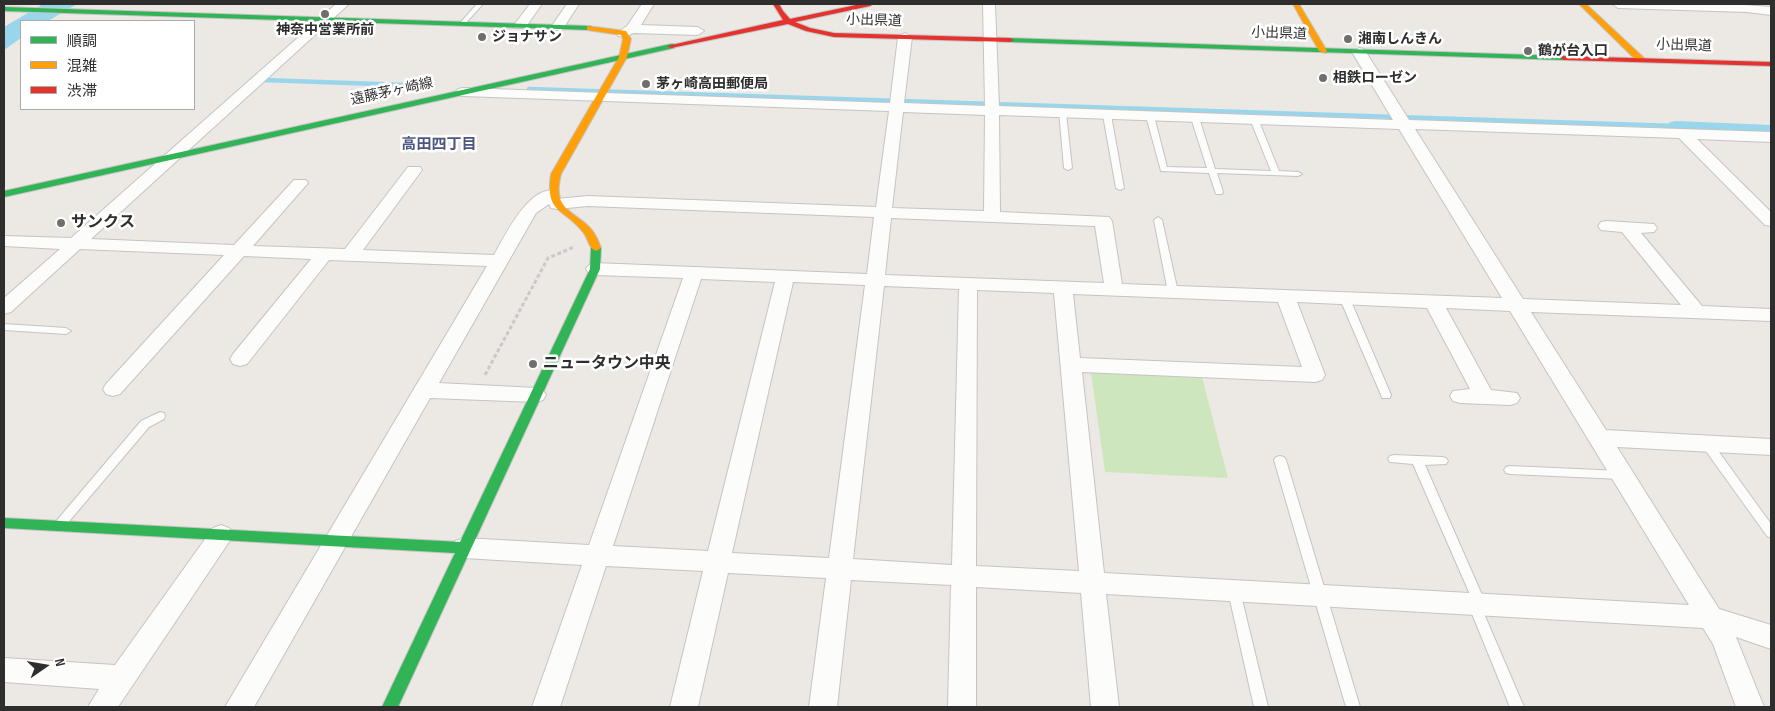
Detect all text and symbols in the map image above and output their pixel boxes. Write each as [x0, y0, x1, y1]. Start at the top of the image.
marker: 神奈中営業所前 [319, 8, 331, 20]
street label: 小出県道 [846, 12, 902, 30]
legend [20, 20, 195, 110]
place label: 神奈中営業所前 [276, 22, 374, 38]
street label: 小出県道 [1251, 25, 1307, 43]
place label: ジョナサン [492, 29, 562, 45]
marker: ジョナサン [476, 31, 488, 43]
place label: 湘南しんきん [1358, 31, 1442, 47]
text: 順調 [67, 32, 97, 51]
marker: 湘南しんきん [1342, 33, 1354, 45]
street label: 小出県道 [1656, 37, 1712, 55]
place label: 鶴が台入口 [1538, 43, 1608, 59]
marker: 鶴が台入口 [1522, 45, 1534, 57]
text: 混雑 [67, 57, 97, 76]
place label: 相鉄ローゼン [1333, 70, 1417, 86]
marker: 相鉄ローゼン [1317, 72, 1329, 84]
street label: 遠藤茅ヶ崎線 [349, 75, 435, 109]
place label: 茅ヶ崎高田郵便局 [656, 76, 768, 92]
marker: 茅ヶ崎高田郵便局 [640, 78, 652, 90]
text: 渋滞 [67, 82, 97, 101]
district label: 高田四丁目 [402, 136, 476, 154]
place label: サンクス [71, 213, 135, 233]
marker: サンクス [55, 217, 67, 229]
place label: ニュータウン中央 [543, 354, 671, 374]
marker: ニュータウン中央 [527, 358, 539, 370]
north arrow [20, 641, 70, 691]
text: N [51, 657, 69, 668]

